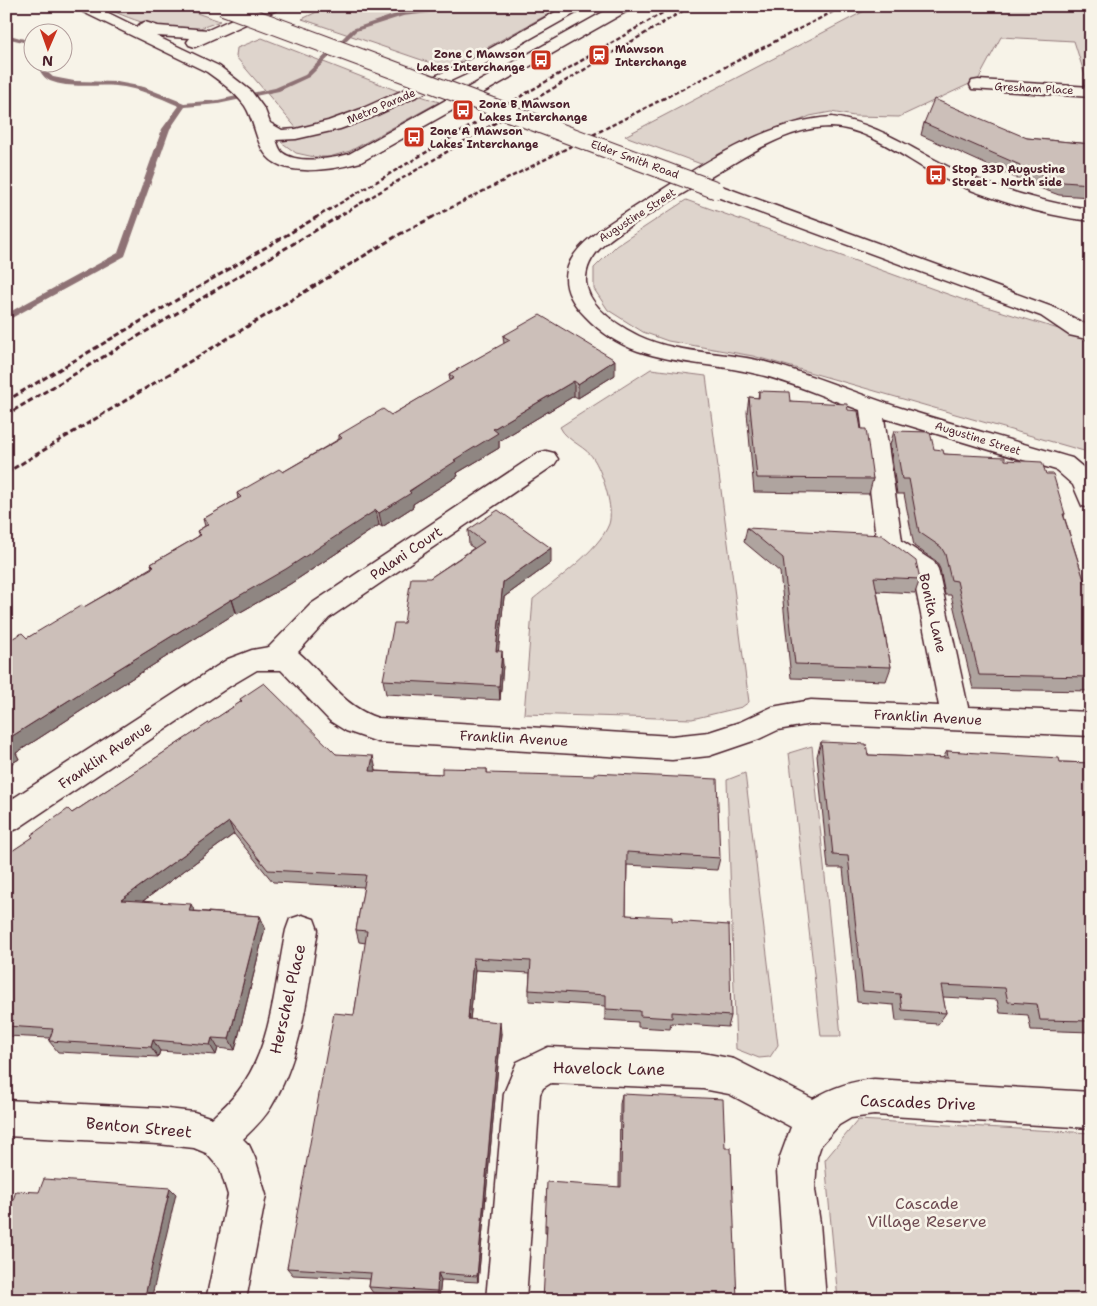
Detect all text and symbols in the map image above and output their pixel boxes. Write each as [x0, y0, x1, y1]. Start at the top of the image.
north arrow [22, 22, 72, 72]
place label: Mawson Interchange [615, 42, 687, 70]
station icon: Mawson Interchange [587, 43, 611, 67]
place label: Zone C Mawson Lakes Interchange [417, 47, 526, 75]
bus stop icon: Zone C Mawson Lakes Interchange [529, 48, 553, 72]
text: N [42, 52, 53, 70]
street label: Gresham Place [994, 79, 1074, 98]
street label: Metro Parade [345, 85, 418, 128]
place label: Zone B Mawson Lakes Interchange [479, 97, 588, 125]
bus stop icon: Zone B Mawson Lakes Interchange [451, 98, 475, 122]
place label: Zone A Mawson Lakes Interchange [430, 124, 539, 152]
bus stop icon: Zone A Mawson Lakes Interchange [402, 125, 426, 149]
street label: Elder Smith Road [589, 137, 681, 182]
place label: Stop 33D Augustine Street - North side [952, 162, 1066, 190]
bus stop icon: Stop 33D Augustine Street - North side [924, 163, 948, 187]
street label: Augustine Street [596, 185, 679, 246]
street label: Augustine Street [933, 418, 1023, 459]
street label: Palani Court [366, 522, 446, 584]
street label: Bonita Lane [915, 572, 951, 654]
street label: Franklin Avenue [873, 705, 983, 729]
street label: Franklin Avenue [55, 717, 155, 793]
street label: Franklin Avenue [459, 726, 569, 750]
street label: Herschel Place [265, 942, 310, 1056]
street label: Havelock Lane [553, 1057, 665, 1080]
street label: Cascades Drive [860, 1090, 976, 1115]
street label: Benton Street [85, 1112, 193, 1143]
park label: Cascade Village Reserve [867, 1193, 987, 1232]

